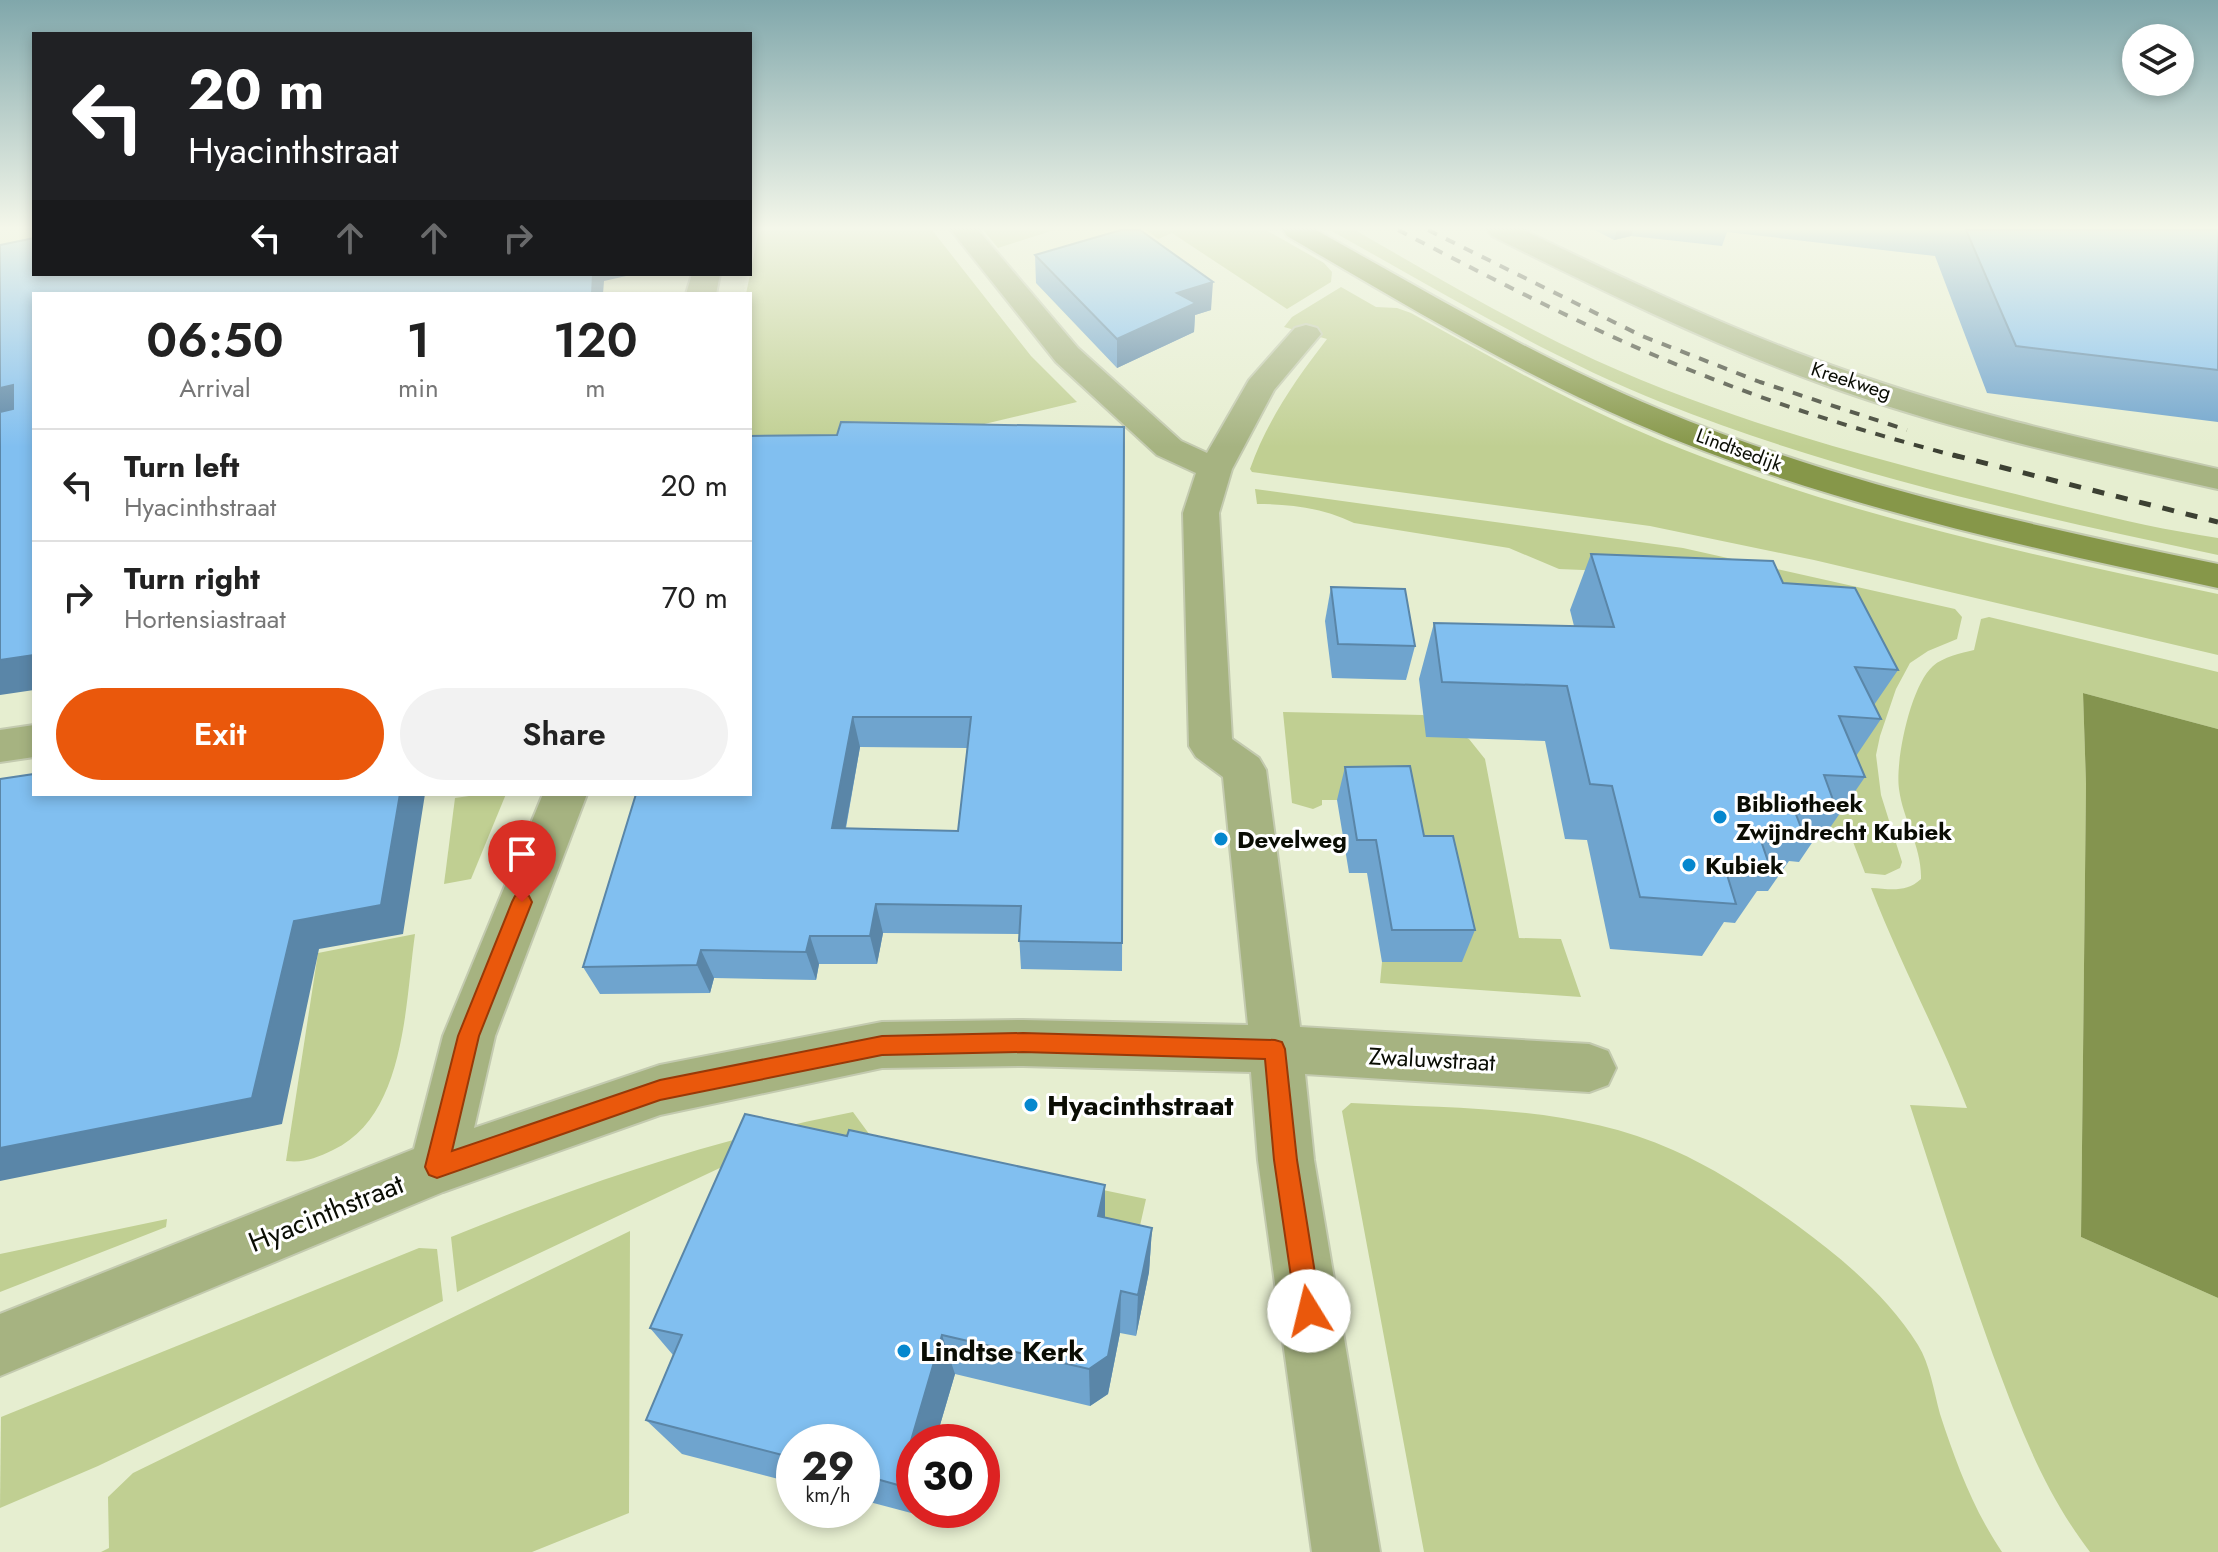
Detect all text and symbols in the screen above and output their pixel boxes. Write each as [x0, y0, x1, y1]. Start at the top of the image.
map controls [2122, 24, 2194, 96]
button: layers [2122, 24, 2194, 96]
text: 20 m [188, 49, 325, 130]
icon: left [56, 64, 160, 168]
text: Hyacinthstraat [188, 124, 399, 176]
icon: left [244, 216, 288, 260]
icon: ahead [328, 216, 372, 260]
icon: ahead [412, 216, 456, 260]
icon: right [496, 216, 540, 260]
text: 06:50 [146, 306, 284, 375]
text: 1 [407, 306, 430, 375]
text: 120 [553, 306, 638, 375]
street label: Kreekweg [1807, 354, 1895, 408]
text: Arrival [179, 369, 251, 407]
text: min [398, 369, 439, 407]
text: m [585, 369, 605, 407]
street label: Lindtsedijk [1692, 421, 1786, 479]
text: Turn left [124, 445, 239, 488]
icon: left [56, 463, 100, 507]
text: 20 m [661, 464, 728, 507]
text: Hyacinthstraat [124, 488, 276, 526]
text: Turn right [124, 557, 260, 600]
icon: right [56, 575, 100, 619]
text: 70 m [662, 576, 728, 619]
text: Hortensiastraat [124, 600, 286, 638]
button: Exit [56, 688, 384, 780]
button: Share [400, 688, 728, 780]
place label: Bibliotheek Zwijndrecht Kubiek [1736, 786, 1952, 849]
marker: Bibliotheek Zwijndrecht Kubiek [1711, 808, 1729, 826]
pin [488, 820, 556, 902]
place label: Develweg [1237, 822, 1347, 857]
marker: Develweg [1212, 830, 1230, 848]
icon: arrive [500, 832, 544, 876]
place label: Kubiek [1705, 848, 1784, 883]
marker: Kubiek [1680, 856, 1698, 874]
street label: Zwaluwstraat [1368, 1038, 1496, 1080]
place label: Hyacinthstraat [1047, 1085, 1234, 1126]
marker: Hyacinthstraat [1022, 1096, 1040, 1114]
street label: Hyacinthstraat [242, 1163, 410, 1263]
position arrow [1267, 1269, 1351, 1353]
place label: Lindtse Kerk [920, 1331, 1084, 1372]
marker: Lindtse Kerk [895, 1342, 913, 1360]
speed limit sign: 30 [896, 1424, 1000, 1528]
text: 29 [802, 1437, 855, 1495]
text: km/h [805, 1481, 851, 1510]

